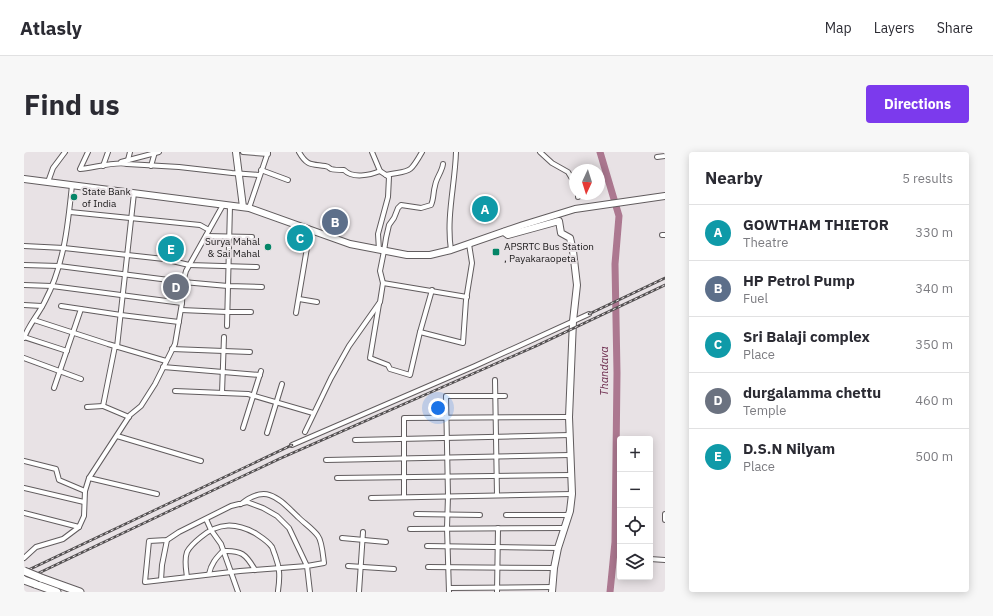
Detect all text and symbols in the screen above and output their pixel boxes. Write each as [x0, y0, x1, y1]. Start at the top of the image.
text: Atlasly [20, 16, 82, 40]
text: Map [825, 19, 852, 37]
text: Layers [874, 19, 915, 37]
text: Share [937, 19, 973, 37]
button: Directions [866, 85, 969, 123]
text: Find us [24, 86, 120, 123]
north arrow [569, 164, 605, 200]
text: Nearby [705, 167, 763, 189]
text: 5 results [902, 170, 953, 187]
place label: State Bank of India [82, 185, 132, 210]
marker: State Bank of India [69, 192, 79, 202]
pin: A [472, 194, 498, 224]
pin: B [322, 207, 348, 237]
text: GOWTHAM THIETOR [743, 215, 889, 234]
pin: C [287, 223, 313, 253]
text: A [714, 224, 722, 241]
text: 330 m [915, 224, 953, 241]
pin: E [158, 234, 184, 264]
text: Theatre [743, 234, 788, 251]
place label: Surya Mahal & Sai Mahal [205, 235, 260, 260]
place label: APSRTC Bus Station , Payakaraopeta [504, 240, 594, 265]
marker: Surya Mahal & Sai Mahal [263, 242, 273, 252]
marker: APSRTC Bus Station , Payakaraopeta [491, 247, 501, 257]
text: HP Petrol Pump [743, 271, 855, 290]
pin: D [163, 272, 189, 302]
text: B [714, 280, 722, 297]
text: 340 m [915, 280, 953, 297]
text: Fuel [743, 290, 768, 307]
text: Sri Balaji complex [743, 327, 870, 346]
text: C [714, 336, 722, 353]
text: 350 m [915, 336, 953, 353]
water label: Thandava [597, 346, 611, 396]
text: Place [743, 346, 775, 363]
text: durgalamma chettu [743, 383, 881, 402]
text: D [713, 392, 723, 409]
text: 460 m [915, 392, 953, 409]
your location [428, 398, 448, 418]
text: Temple [743, 402, 786, 419]
map controls [617, 436, 653, 580]
button: + [617, 436, 653, 472]
text: D.S.N Nilyam [743, 439, 835, 458]
text: E [714, 448, 722, 465]
text: 500 m [915, 448, 953, 465]
text: Place [743, 458, 775, 475]
button: − [617, 472, 653, 508]
button: locate [617, 508, 653, 544]
button: layers [617, 544, 653, 580]

